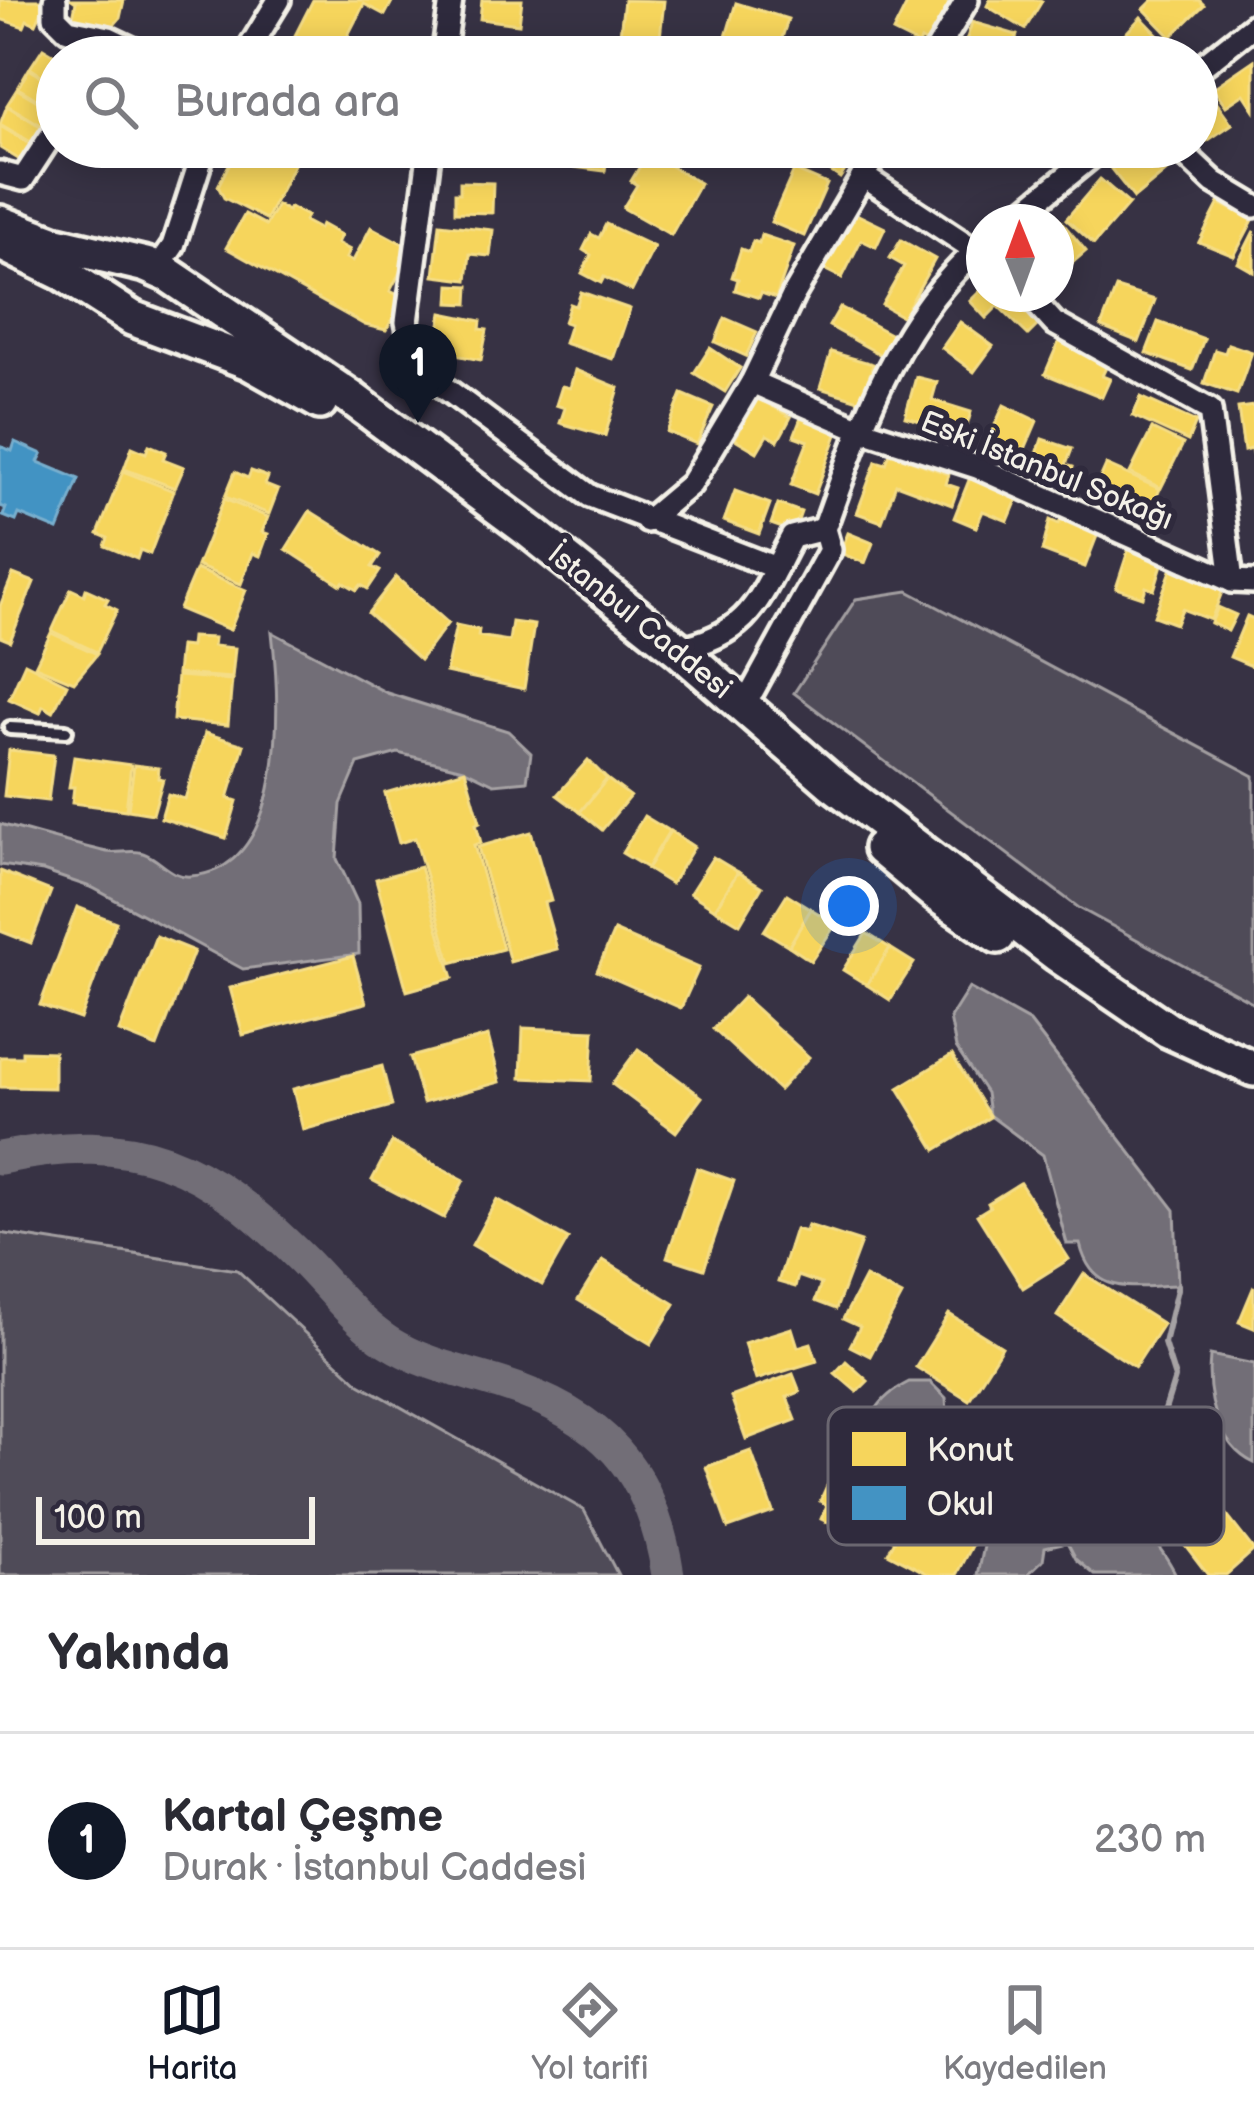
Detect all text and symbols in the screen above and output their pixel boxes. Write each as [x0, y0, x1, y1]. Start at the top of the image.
search box [36, 36, 1218, 168]
icon: search [78, 69, 144, 135]
text: Burada ara [174, 75, 400, 130]
north arrow [966, 204, 1074, 312]
pin: 1 [379, 324, 457, 423]
street label: Eski İstanbul Sokağı [915, 404, 1178, 538]
street label: İstanbul Caddesi [540, 537, 739, 707]
your location [819, 876, 879, 936]
legend [828, 1407, 1224, 1545]
text: Konut [927, 1431, 1014, 1471]
text: Okul [927, 1485, 994, 1525]
scale bar [36, 1491, 315, 1544]
text: 100 m [54, 1498, 142, 1538]
text: Yakında [48, 1623, 231, 1684]
text: Kartal Çeşme [162, 1790, 443, 1845]
text: 1 [79, 1817, 95, 1864]
text: 230 m [1094, 1817, 1206, 1864]
text: Durak · İstanbul Caddesi [162, 1845, 587, 1892]
tab: Harita [147, 1977, 237, 2089]
tab: Yol tarifi [532, 1977, 649, 2089]
tab: Kaydedilen [943, 1977, 1107, 2089]

